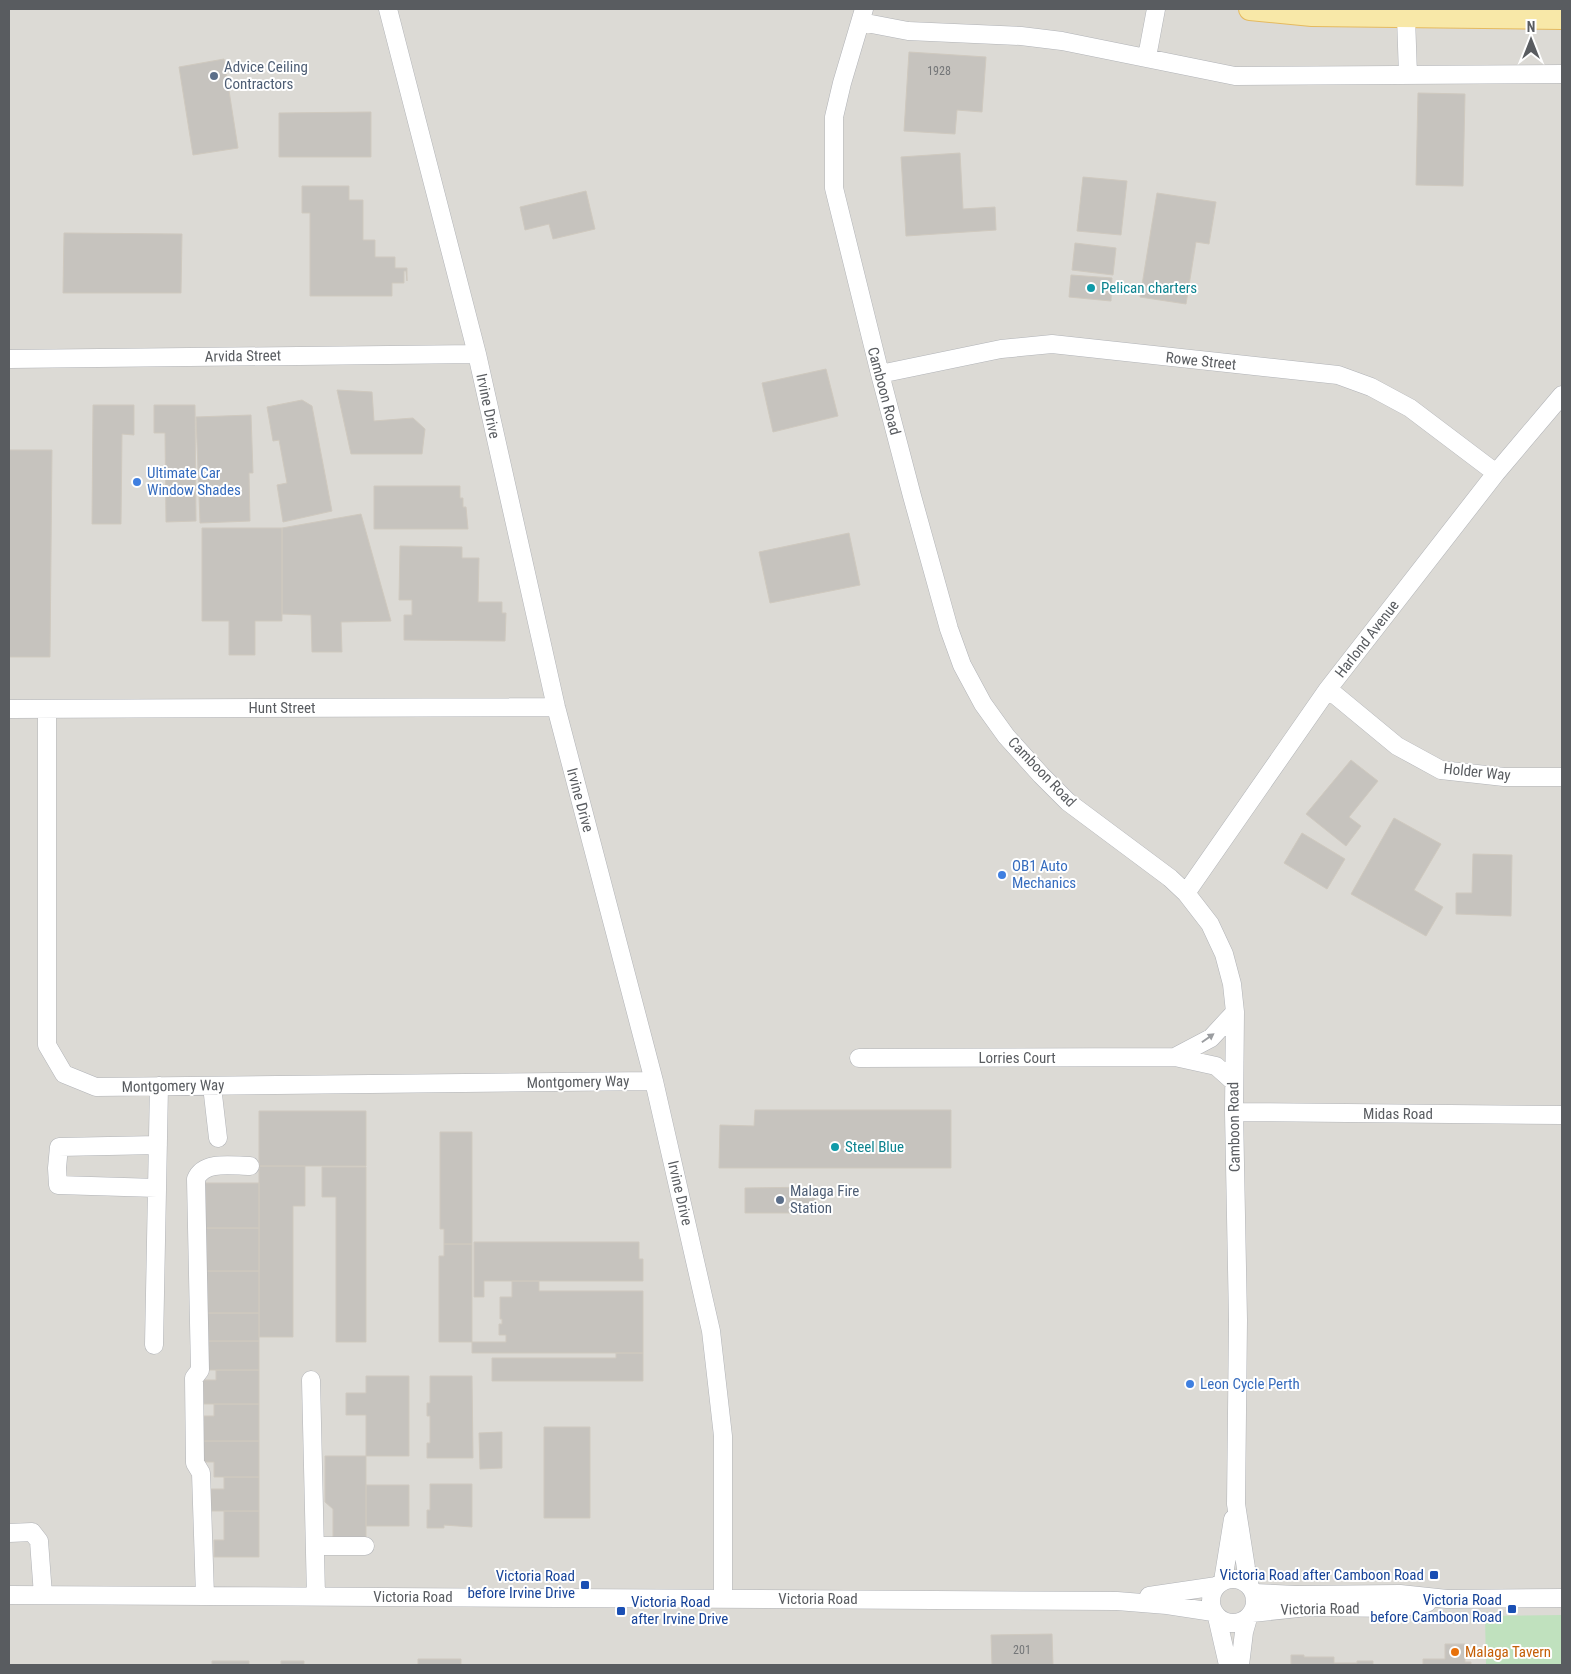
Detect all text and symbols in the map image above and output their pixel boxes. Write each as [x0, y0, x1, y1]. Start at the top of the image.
north arrow [1506, 15, 1556, 65]
text: N [1527, 19, 1535, 35]
place label: Advice Ceiling Contractors [224, 58, 308, 93]
house number: 1928 [927, 64, 951, 78]
marker: Advice Ceiling Contractors [208, 70, 220, 82]
place label: Pelican charters [1101, 279, 1197, 297]
marker: Pelican charters [1085, 282, 1097, 294]
street label: Camboon Road [864, 345, 904, 437]
street label: Arvida Street [205, 346, 281, 366]
street label: Rowe Street [1165, 348, 1237, 374]
street label: Irvine Drive [472, 372, 504, 440]
place label: Ultimate Car Window Shades [147, 464, 241, 499]
marker: Ultimate Car Window Shades [131, 476, 143, 488]
street label: Harlond Avenue [1331, 597, 1403, 681]
street label: Hunt Street [249, 699, 315, 717]
street label: Camboon Road [1004, 733, 1080, 811]
street label: Holder Way [1443, 760, 1511, 784]
street label: Irvine Drive [563, 766, 597, 834]
place label: OB1 Auto Mechanics [1012, 857, 1076, 892]
marker: OB1 Auto Mechanics [996, 869, 1008, 881]
one-way arrow [1201, 1034, 1215, 1043]
street label: Lorries Court [978, 1049, 1056, 1067]
street label: Montgomery Way [526, 1072, 630, 1092]
street label: Montgomery Way [121, 1076, 225, 1096]
street label: Camboon Road [1224, 1082, 1244, 1172]
street label: Midas Road [1363, 1105, 1433, 1123]
place label: Steel Blue [845, 1138, 904, 1156]
marker: Steel Blue [829, 1141, 841, 1153]
street label: Irvine Drive [664, 1159, 696, 1227]
place label: Malaga Fire Station [790, 1182, 859, 1217]
marker: Malaga Fire Station [774, 1194, 786, 1206]
place label: Leon Cycle Perth [1200, 1375, 1300, 1393]
marker: Leon Cycle Perth [1184, 1378, 1196, 1390]
place label: Victoria Road after Camboon Road [1220, 1566, 1424, 1584]
place label: Victoria Road before Irvine Drive [467, 1567, 575, 1602]
marker: Victoria Road after Camboon Road [1428, 1569, 1440, 1581]
marker: Victoria Road before Irvine Drive [579, 1579, 591, 1591]
street label: Victoria Road [373, 1588, 453, 1606]
street label: Victoria Road [778, 1590, 858, 1608]
place label: Victoria Road before Camboon Road [1370, 1591, 1502, 1626]
place label: Victoria Road after Irvine Drive [631, 1593, 728, 1628]
street label: Victoria Road [1280, 1599, 1360, 1619]
marker: Victoria Road before Camboon Road [1506, 1603, 1518, 1615]
marker: Victoria Road after Irvine Drive [615, 1605, 627, 1617]
house number: 201 [1013, 1643, 1031, 1657]
place label: Malaga Tavern [1465, 1643, 1551, 1661]
marker: Malaga Tavern [1449, 1646, 1461, 1658]

